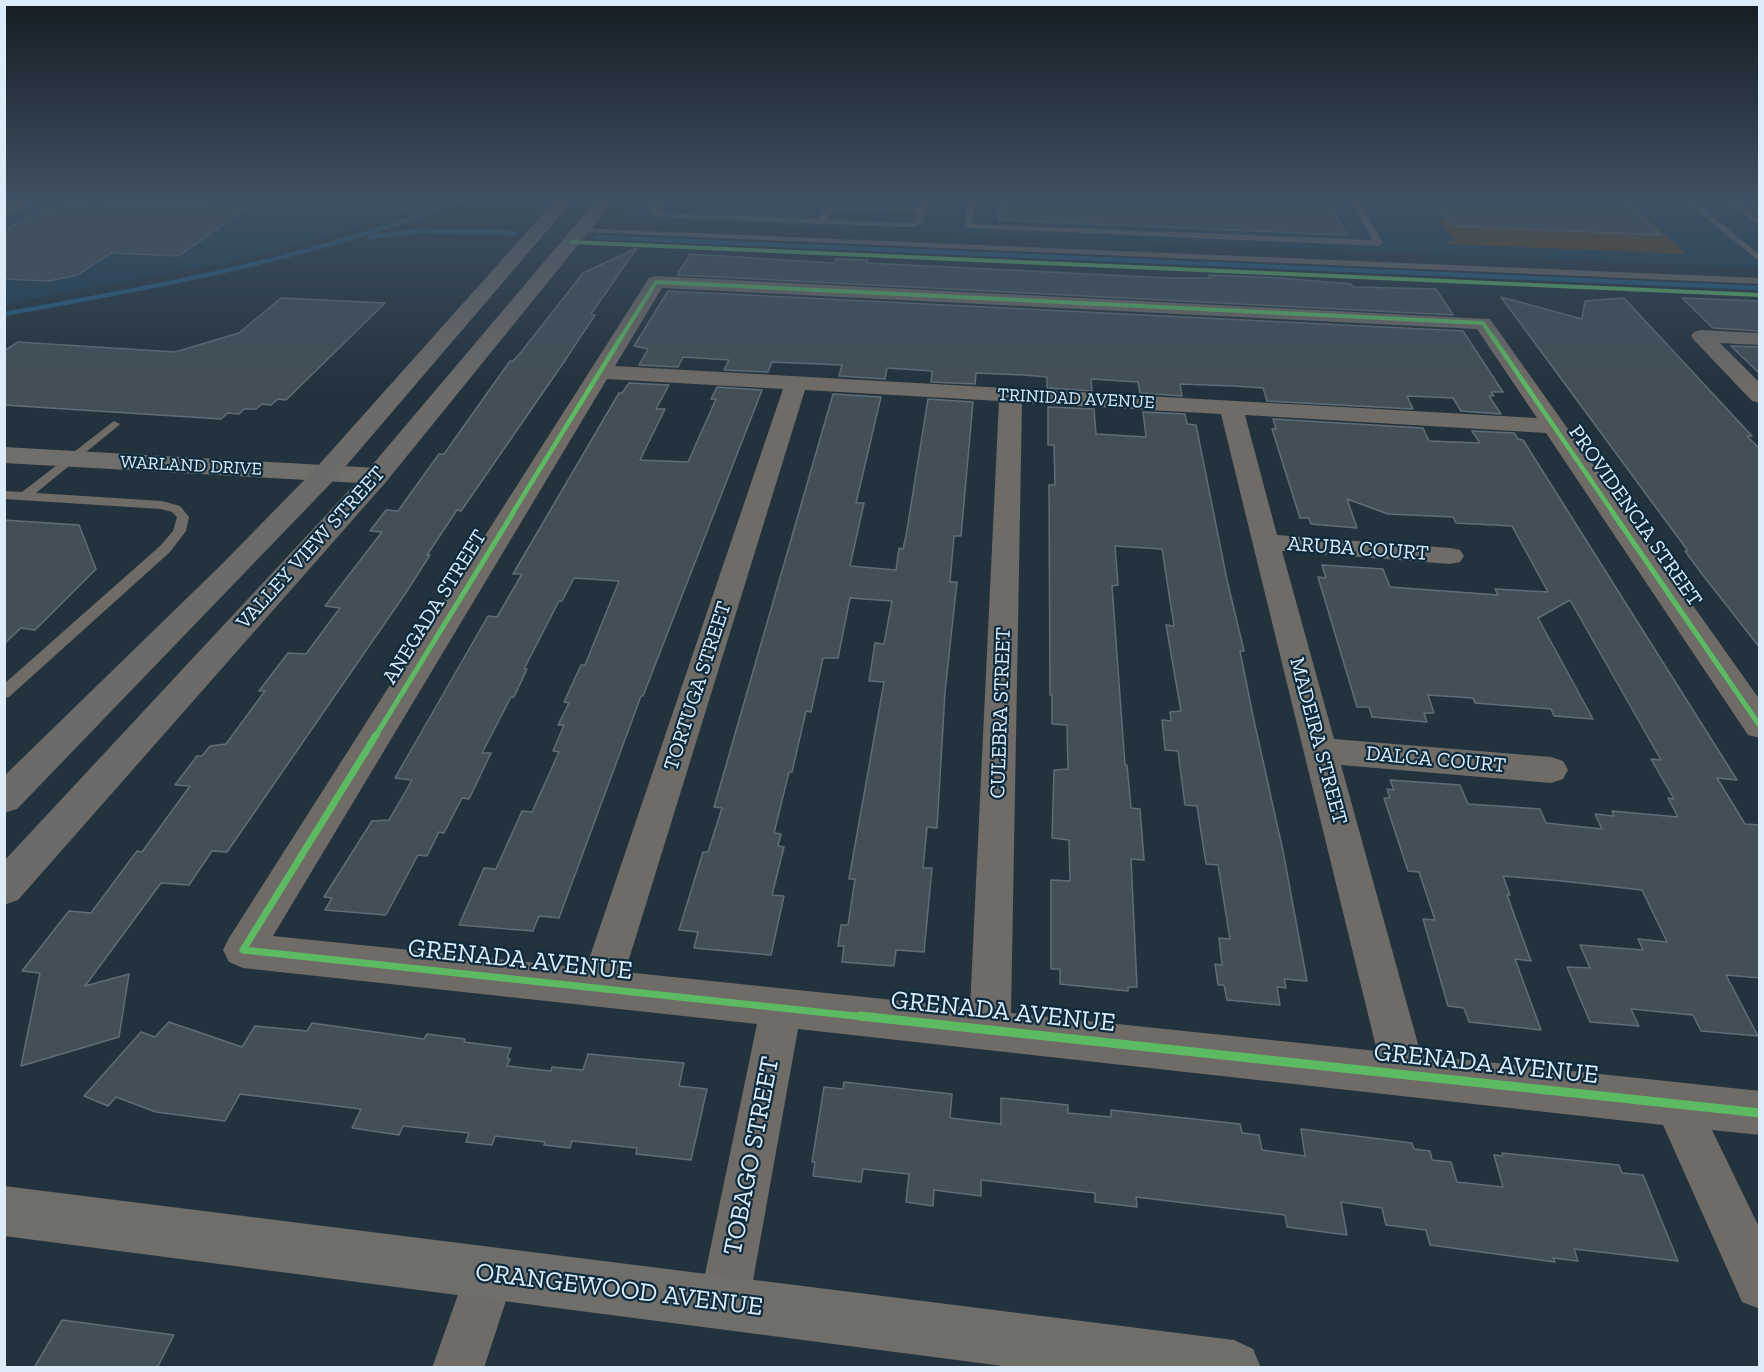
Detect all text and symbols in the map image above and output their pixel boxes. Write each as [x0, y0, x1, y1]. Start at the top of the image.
street label: TRINIDAD AVENUE [997, 384, 1155, 414]
street label: PROVIDENCIA STREET [1563, 420, 1707, 612]
street label: WARLAND DRIVE [120, 452, 262, 480]
street label: VALLEY VIEW STREET [231, 461, 391, 635]
street label: ANEGADA STREET [377, 525, 493, 689]
street label: ARUBA COURT [1286, 531, 1430, 567]
street label: TORTUGA STREET [659, 598, 737, 774]
street label: CULEBRA STREET [985, 627, 1017, 799]
street label: MADEIRA STREET [1284, 655, 1352, 827]
street label: DALCA COURT [1365, 741, 1507, 779]
street label: GRENADA AVENUE [406, 933, 634, 987]
street label: GRENADA AVENUE [889, 985, 1117, 1039]
street label: GRENADA AVENUE [1372, 1037, 1600, 1091]
street label: TOBAGO STREET [717, 1054, 787, 1258]
street label: ORANGEWOOD AVENUE [473, 1257, 765, 1323]

